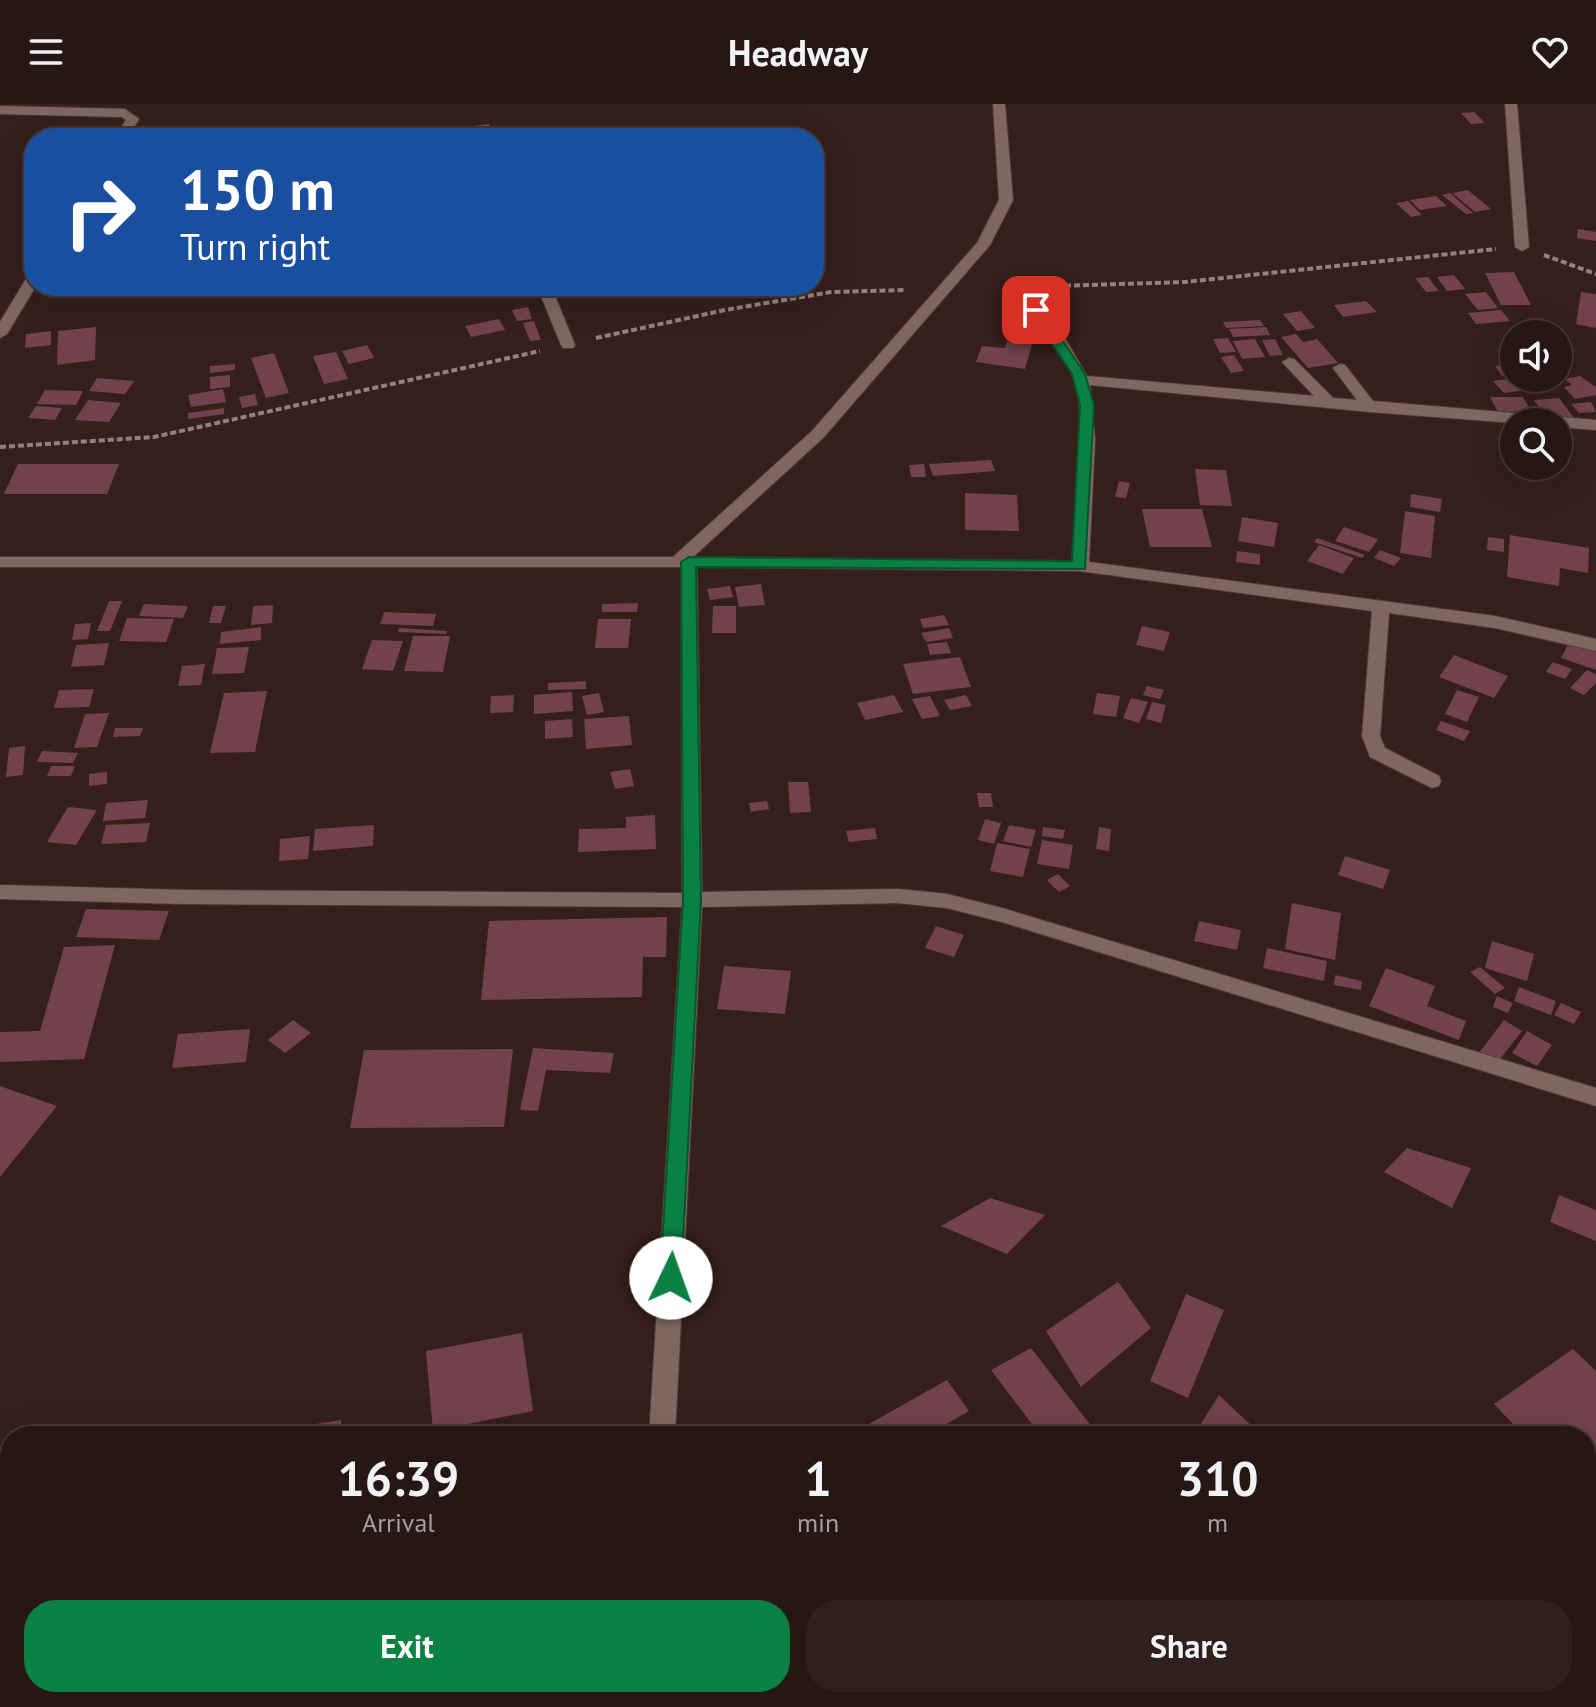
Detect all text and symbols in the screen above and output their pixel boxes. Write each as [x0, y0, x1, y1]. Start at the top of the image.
text: Headway [728, 29, 868, 76]
icon: menu [24, 30, 68, 74]
icon: heart [1528, 30, 1572, 74]
text: 150 m [180, 153, 335, 225]
icon: right [48, 160, 152, 264]
text: Turn right [180, 223, 330, 270]
pin [1002, 276, 1070, 344]
icon: arrive [1014, 288, 1058, 332]
map controls [1500, 320, 1572, 480]
button: sound [1500, 320, 1572, 392]
button: search [1500, 408, 1572, 480]
position arrow [629, 1236, 713, 1320]
text: 16:39 [338, 1447, 459, 1509]
text: 1 [804, 1447, 832, 1509]
text: 310 [1177, 1447, 1258, 1509]
text: Arrival [362, 1506, 435, 1539]
text: min [797, 1506, 839, 1539]
text: m [1207, 1506, 1228, 1539]
button: Exit [24, 1600, 790, 1692]
button: Share [806, 1600, 1572, 1692]

